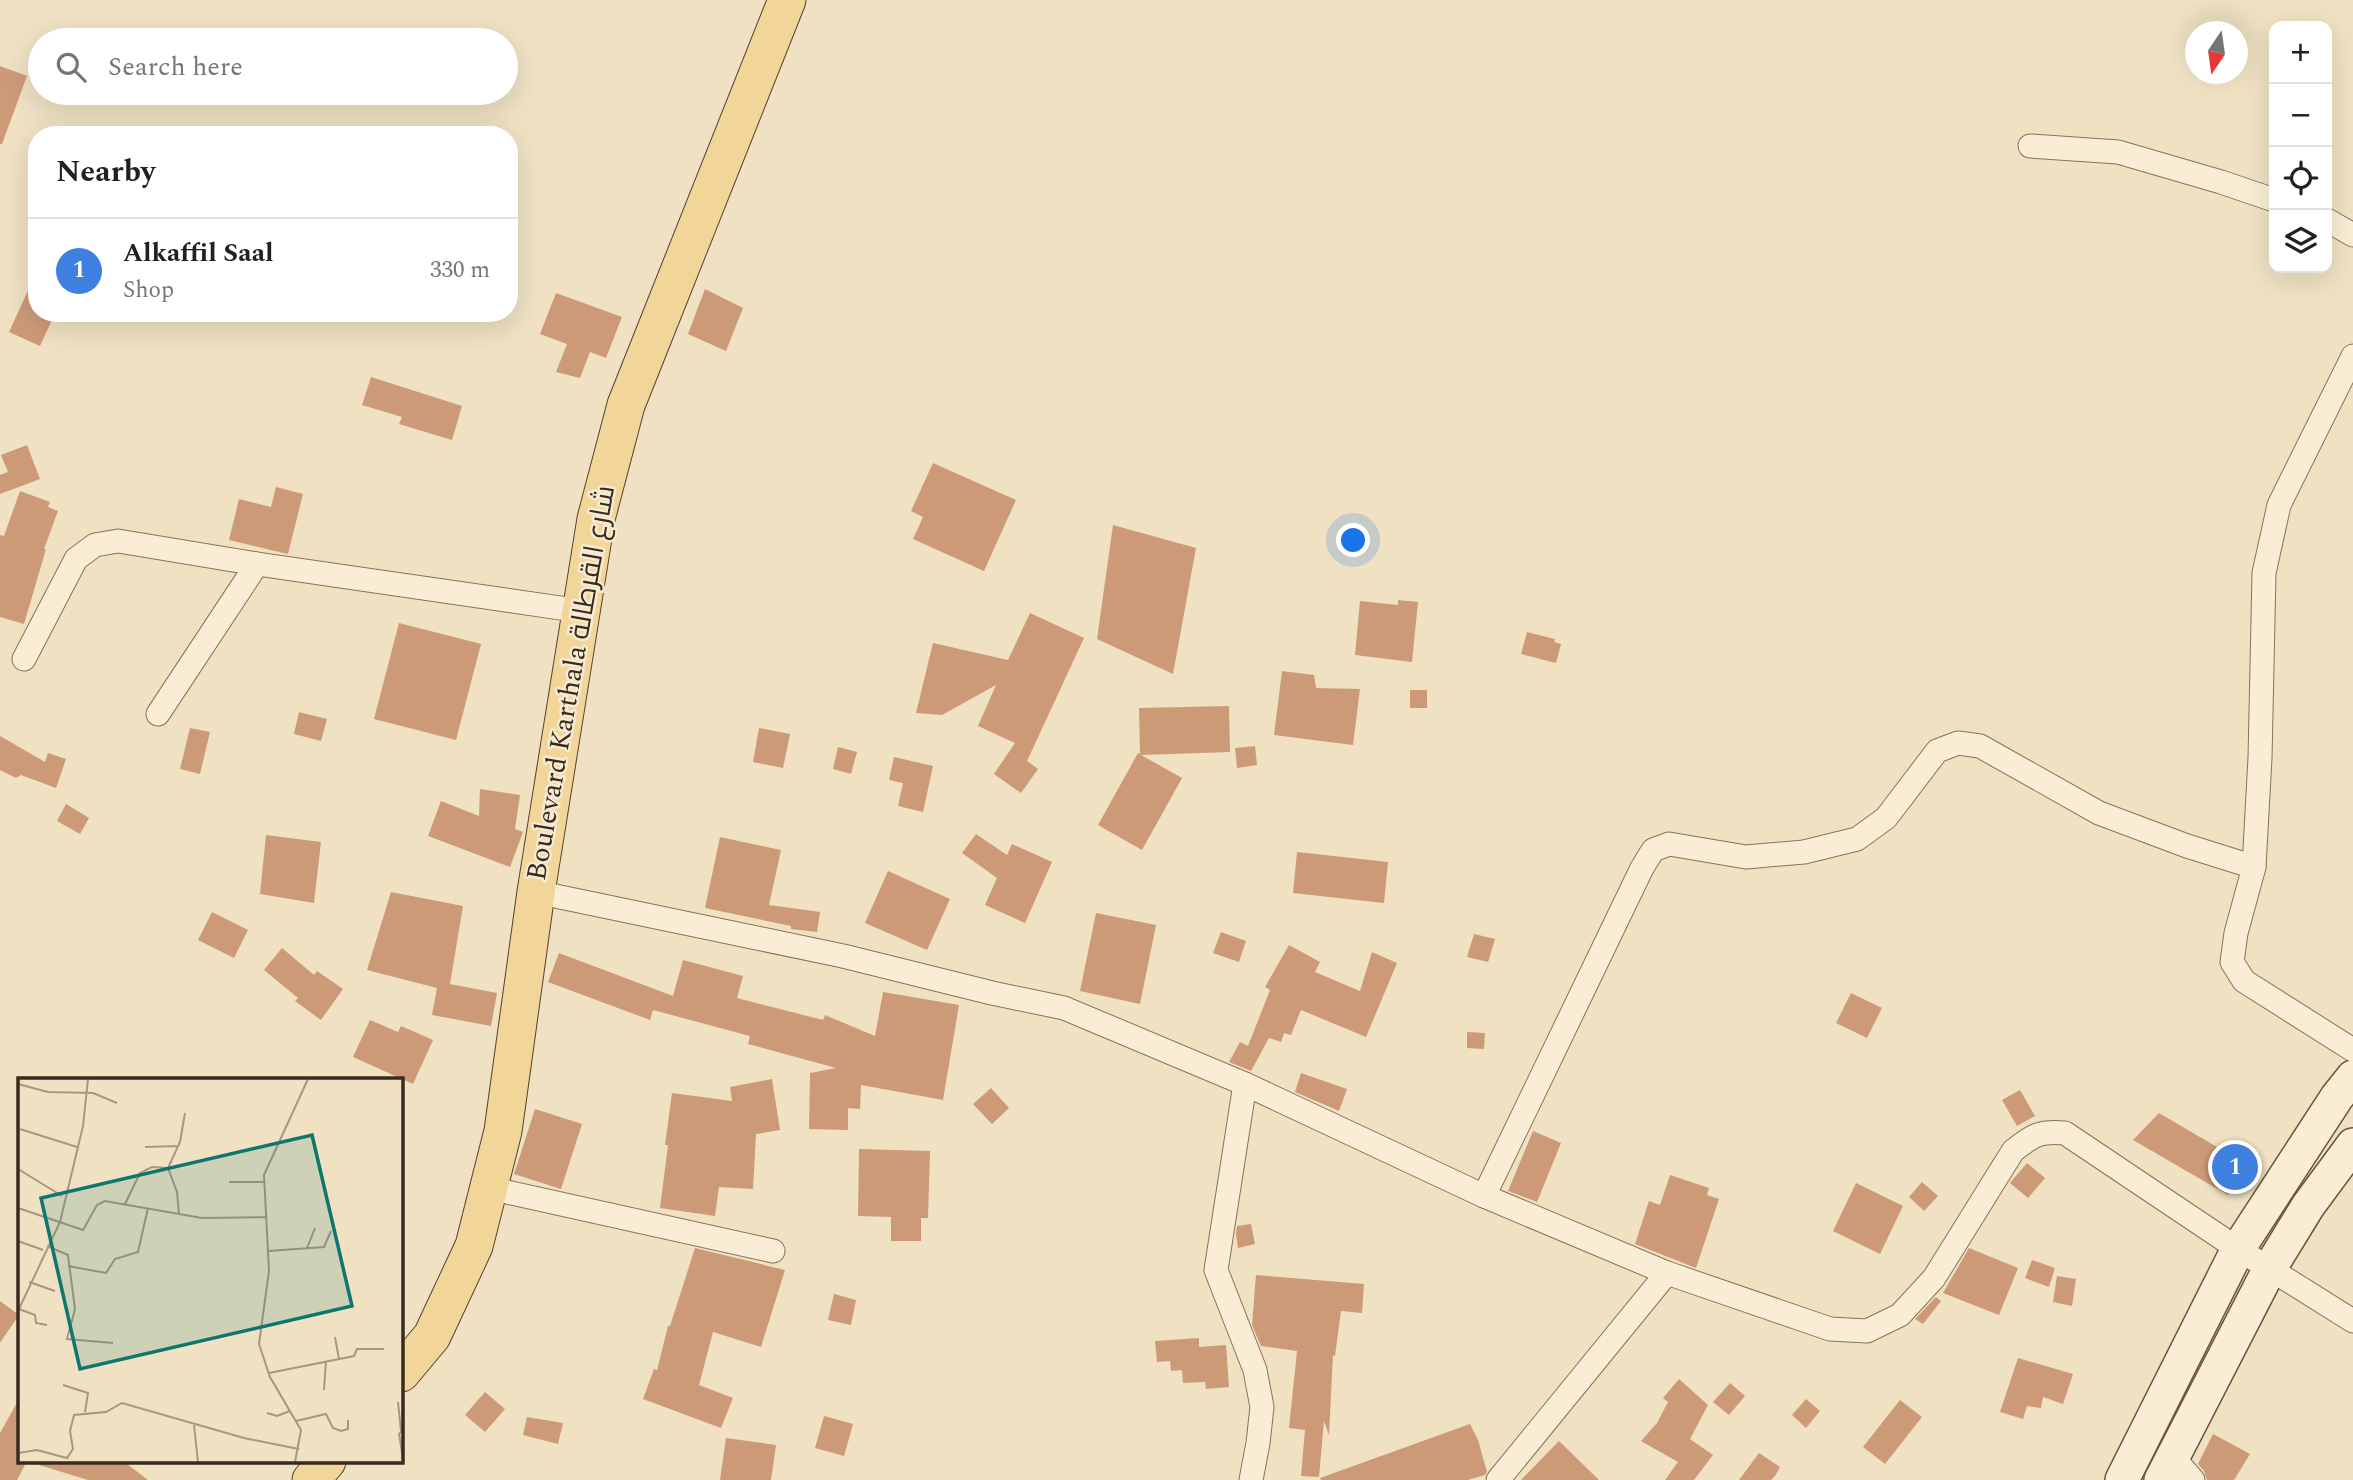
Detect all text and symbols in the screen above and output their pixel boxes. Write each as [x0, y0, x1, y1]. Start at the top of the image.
north arrow [2185, 21, 2248, 84]
map controls [2269, 21, 2332, 273]
button: + [2269, 21, 2332, 84]
search box [28, 28, 518, 105]
text: Search here [108, 47, 243, 87]
icon: search [52, 48, 90, 86]
button: − [2269, 84, 2332, 147]
button: locate [2269, 147, 2332, 210]
text: Nearby [56, 149, 155, 195]
button: layers [2269, 210, 2332, 273]
text: Alkaffil Saal [123, 233, 274, 273]
text: 1 [73, 253, 85, 288]
text: 330 m [430, 253, 490, 288]
text: Shop [123, 273, 174, 308]
street label: Boulevard Karthala شارع القرطالة [515, 482, 627, 884]
your location [1336, 523, 1370, 557]
inset map [18, 1078, 402, 1462]
pin: 1 [2212, 1141, 2258, 1193]

